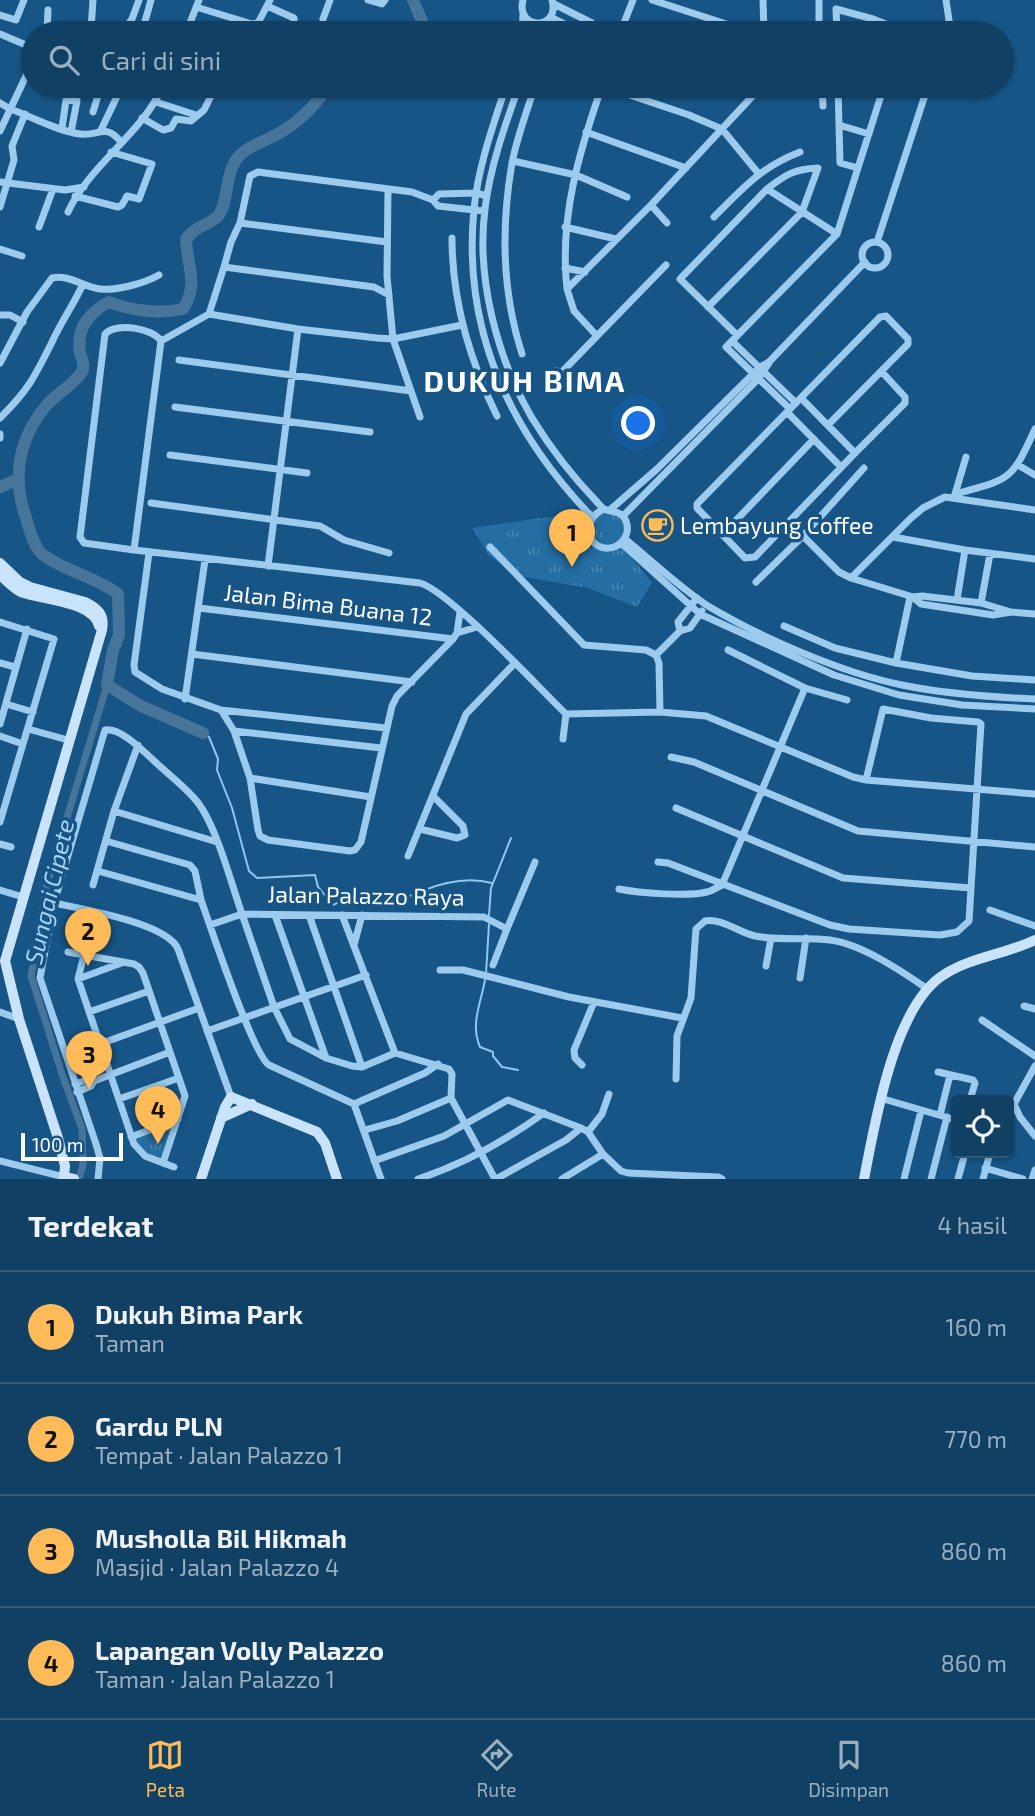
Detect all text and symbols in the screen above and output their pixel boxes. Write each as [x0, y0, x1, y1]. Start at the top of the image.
search box [21, 21, 1014, 98]
icon: search [45, 41, 83, 79]
text: Cari di sini [101, 44, 221, 75]
district label: DUKUH BIMA [424, 362, 626, 398]
your location [621, 406, 655, 440]
pin: 1 [549, 509, 595, 567]
cafe icon: Lembayung Coffee [640, 509, 674, 543]
place label: Lembayung Coffee [680, 511, 874, 539]
street label: Jalan Bima Buana 12 [222, 577, 434, 631]
water label: Sungai Cipete [18, 816, 79, 967]
street label: Jalan Palazzo Raya [267, 879, 465, 911]
pin: 2 [65, 908, 111, 966]
pin: 3 [66, 1031, 112, 1089]
pin: 4 [135, 1086, 181, 1144]
map controls [951, 1095, 1014, 1158]
button: locate [951, 1095, 1014, 1158]
scale bar [21, 1130, 122, 1162]
text: 100 m [32, 1133, 83, 1156]
text: Terdekat [28, 1207, 154, 1243]
text: 4 hasil [938, 1211, 1007, 1239]
text: Dukuh Bima Park [95, 1298, 303, 1329]
text: 1 [46, 1313, 56, 1341]
text: 160 m [946, 1313, 1007, 1341]
text: Taman [95, 1329, 165, 1357]
text: Gardu PLN [95, 1410, 223, 1441]
text: 2 [44, 1425, 58, 1453]
text: 770 m [944, 1425, 1007, 1453]
text: Tempat · Jalan Palazzo 1 [95, 1441, 343, 1469]
text: Musholla Bil Hikmah [95, 1522, 347, 1553]
text: 3 [44, 1537, 58, 1565]
text: 860 m [941, 1537, 1007, 1565]
text: Masjid · Jalan Palazzo 4 [95, 1553, 339, 1581]
text: Lapangan Volly Palazzo [95, 1634, 384, 1665]
text: 4 [44, 1649, 58, 1677]
text: 860 m [941, 1649, 1007, 1677]
text: Taman · Jalan Palazzo 1 [95, 1665, 335, 1693]
tab: Peta [146, 1736, 185, 1801]
tab: Rute [477, 1736, 517, 1801]
tab: Disimpan [808, 1736, 889, 1801]

